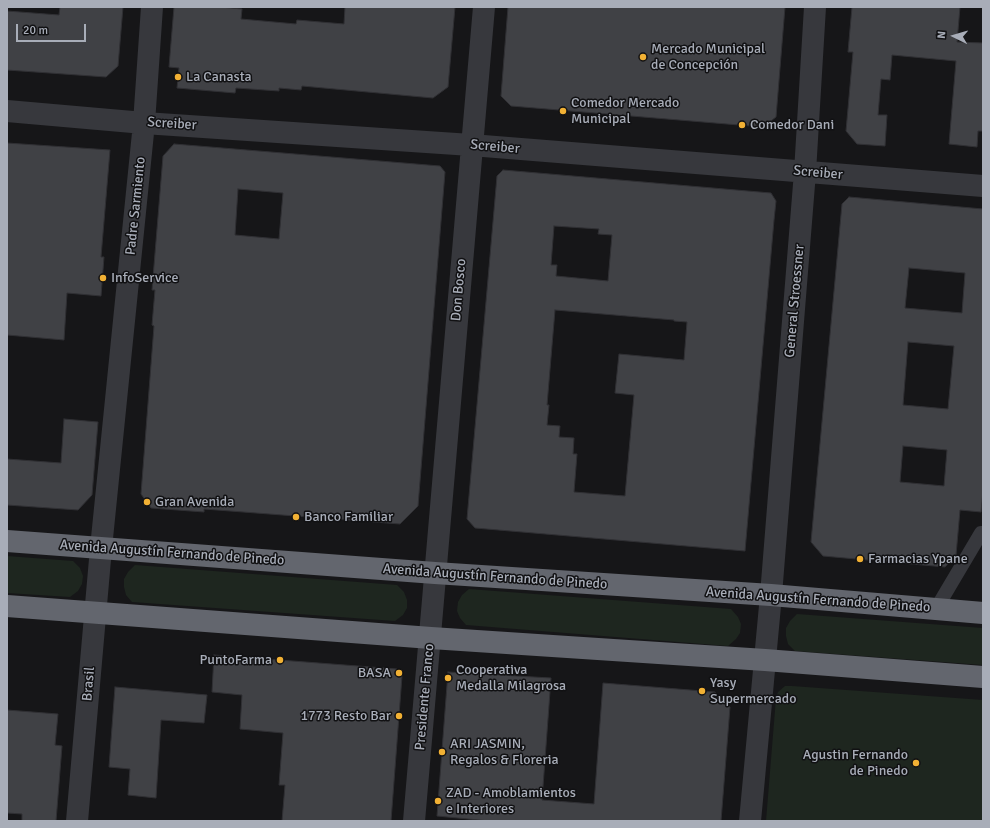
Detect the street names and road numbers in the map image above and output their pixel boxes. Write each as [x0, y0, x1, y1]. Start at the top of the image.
street label: Screiber [147, 114, 197, 134]
street label: Screiber [470, 136, 520, 158]
street label: Padre Sarmiento [122, 156, 150, 256]
street label: Screiber [793, 162, 843, 184]
street label: General Stroessner [782, 244, 808, 358]
street label: Don Bosco [448, 258, 470, 322]
street label: Avenida Augustín Fernando de Pinedo [59, 537, 285, 569]
street label: Avenida Augustín Fernando de Pinedo [382, 561, 608, 593]
street label: Avenida Augustín Fernando de Pinedo [705, 584, 931, 616]
street label: Presidente Franco [412, 643, 438, 751]
street label: Brasil [79, 666, 99, 702]

